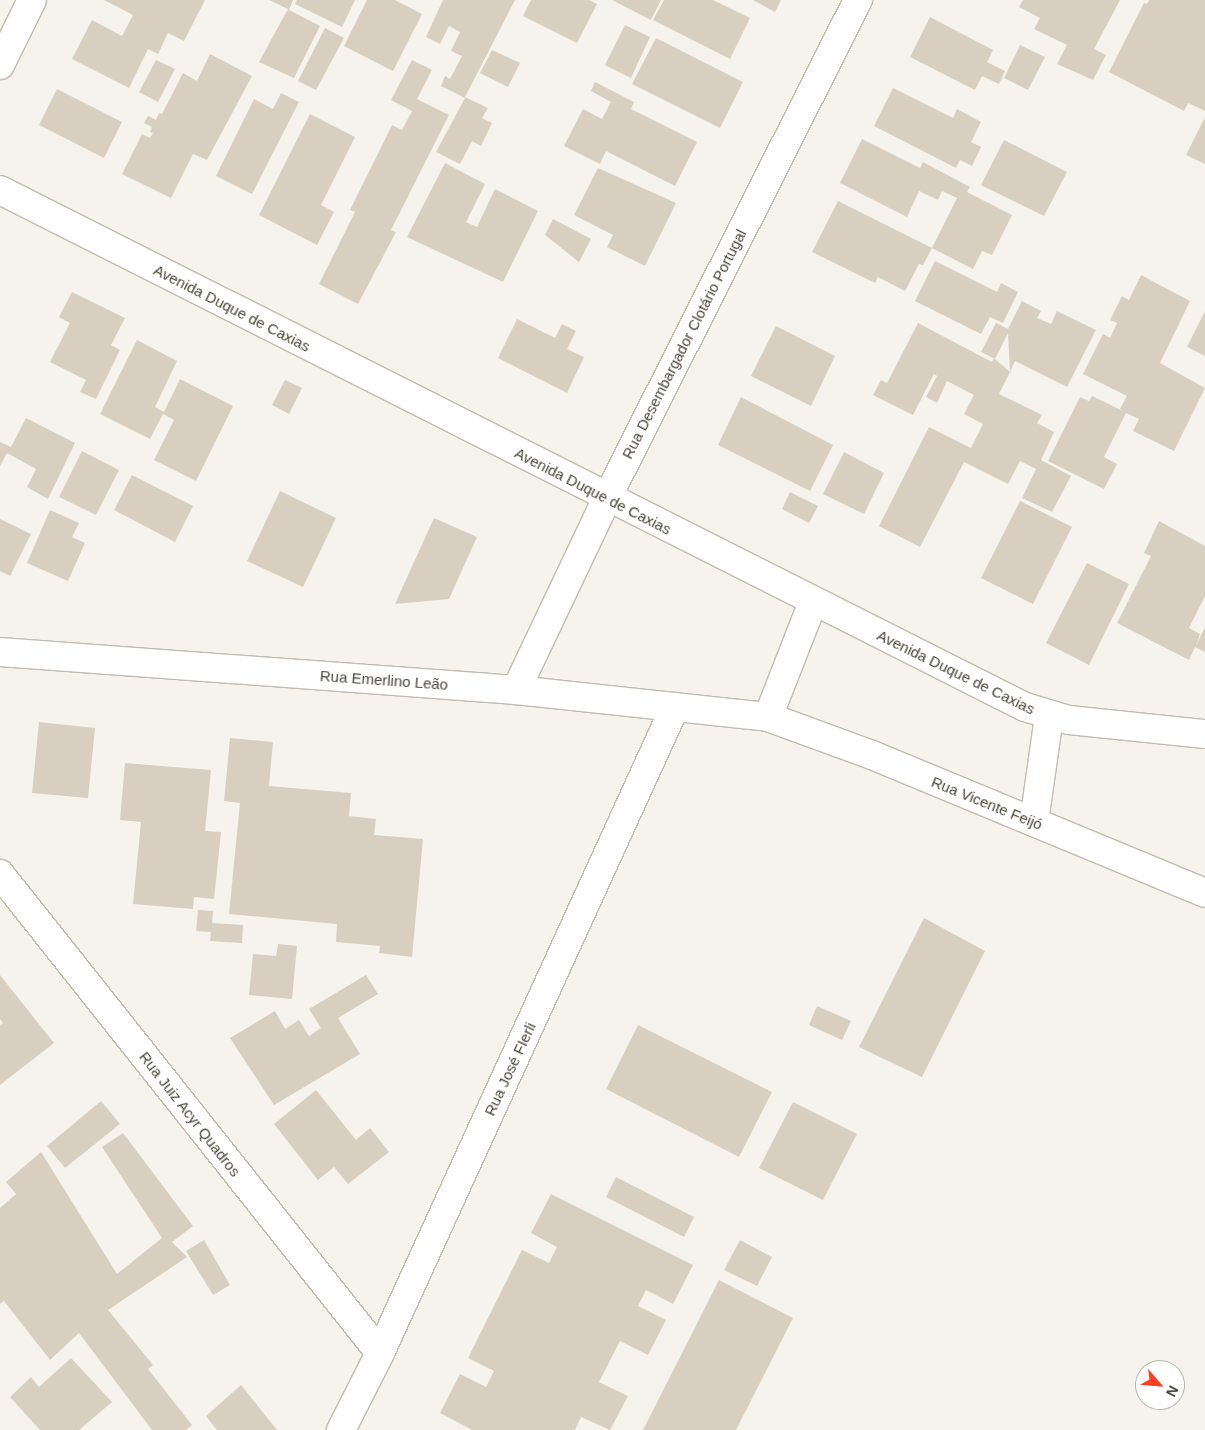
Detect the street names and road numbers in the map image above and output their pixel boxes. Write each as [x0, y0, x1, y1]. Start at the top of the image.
street label: Rua Desembargador Clotário Portugal [618, 226, 750, 462]
street label: Avenida Duque de Caxias [151, 261, 313, 355]
street label: Avenida Duque de Caxias [512, 444, 674, 538]
street label: Avenida Duque de Caxias [874, 626, 1038, 718]
street label: Rua Emerlino Leão [319, 667, 449, 693]
street label: Rua Vicente Feijó [929, 773, 1045, 833]
street label: Rua José FIerli [481, 1019, 539, 1119]
street label: Rua Juiz Acyr Quadros [135, 1048, 245, 1180]

